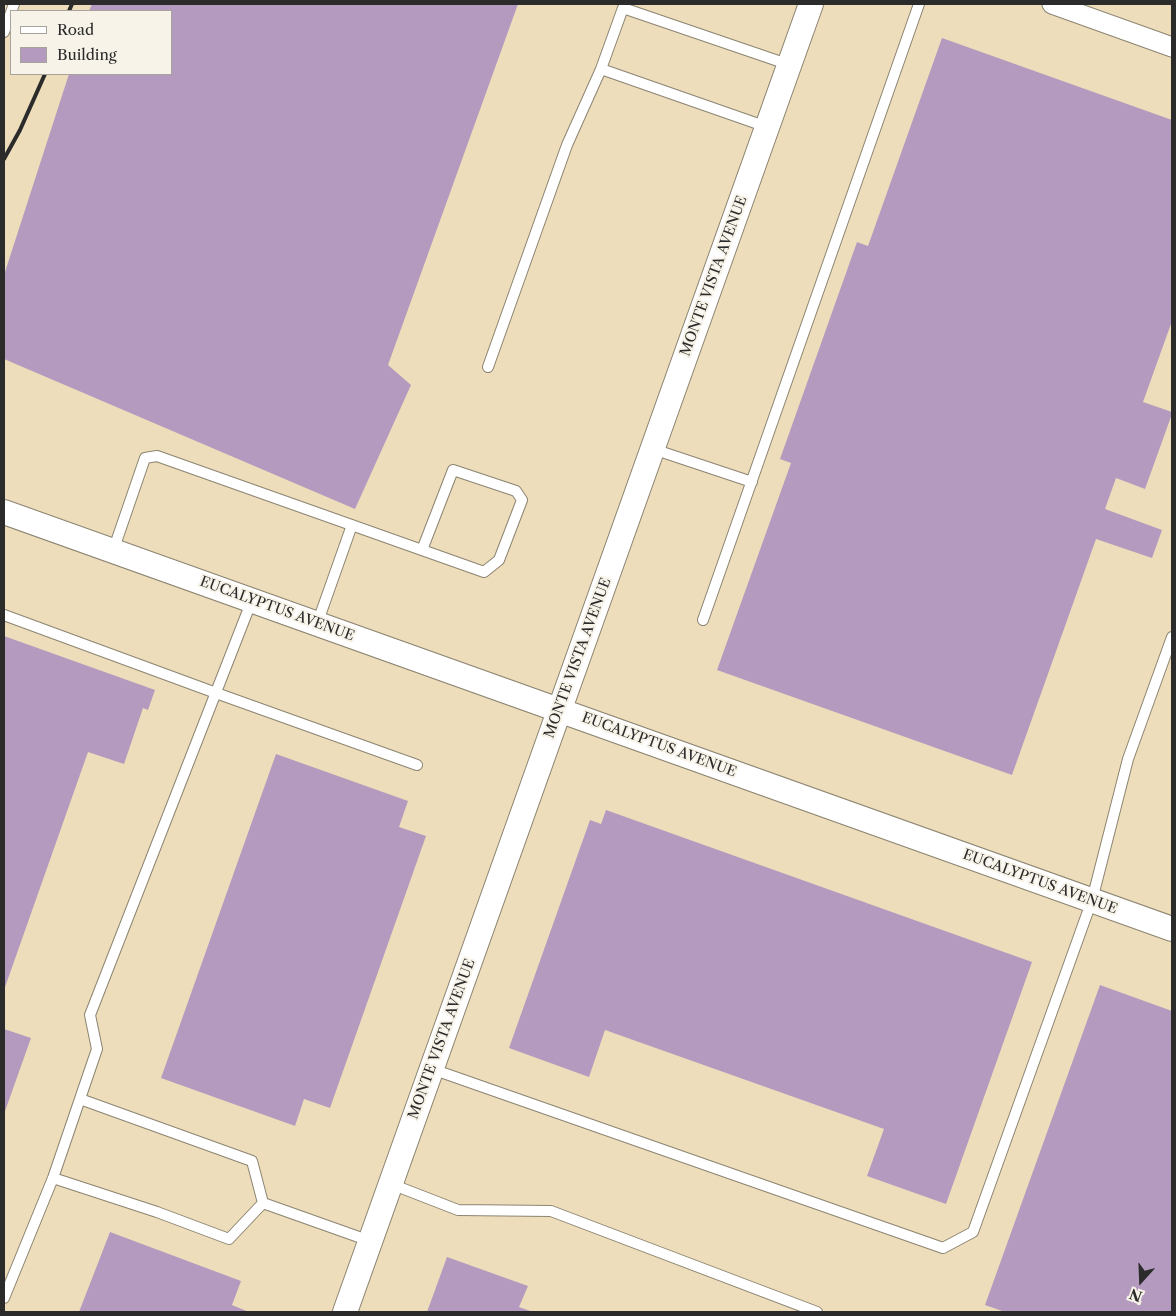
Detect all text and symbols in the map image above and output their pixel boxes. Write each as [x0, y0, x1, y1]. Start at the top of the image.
legend [10, 10, 172, 75]
text: Road [57, 20, 94, 39]
text: Building [57, 45, 117, 64]
street label: MONTE VISTA AVENUE [677, 194, 751, 358]
street label: EUCALYPTUS AVENUE [198, 573, 356, 645]
street label: MONTE VISTA AVENUE [541, 576, 615, 740]
street label: EUCALYPTUS AVENUE [580, 709, 738, 781]
street label: EUCALYPTUS AVENUE [961, 846, 1119, 918]
street label: MONTE VISTA AVENUE [405, 957, 479, 1121]
north arrow [1116, 1256, 1166, 1306]
text: N [1127, 1285, 1145, 1306]

